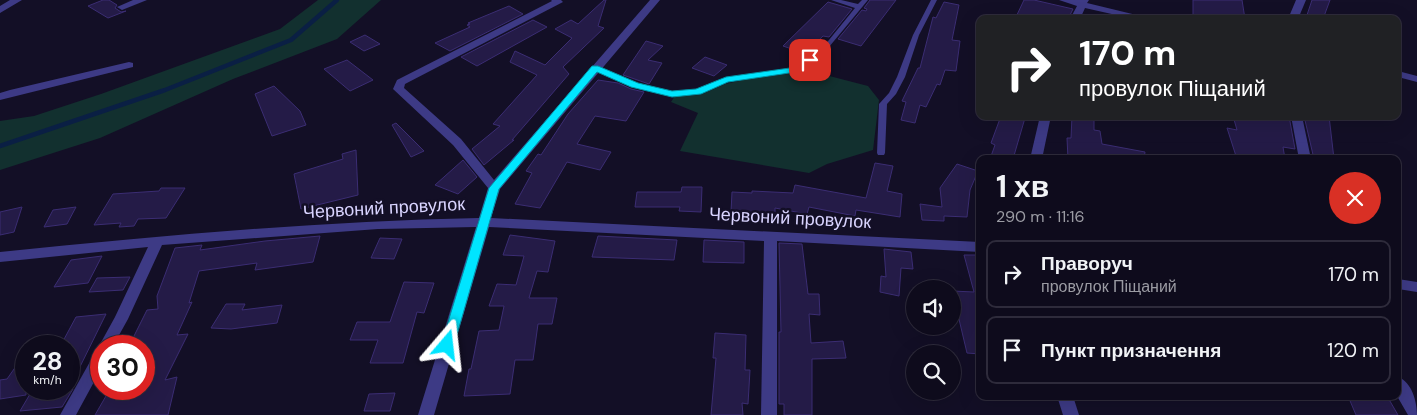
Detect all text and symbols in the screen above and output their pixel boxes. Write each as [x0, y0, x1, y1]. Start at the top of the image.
text: 170 m [1079, 30, 1176, 76]
icon: right [996, 35, 1061, 100]
pin [789, 39, 831, 81]
icon: arrive [796, 46, 824, 74]
text: провулок Піщаний [1079, 74, 1266, 103]
text: 1 хв [996, 167, 1049, 206]
button: close [1329, 172, 1381, 224]
street label: Червоний провулок [302, 192, 466, 224]
street label: Червоний провулок [708, 202, 872, 234]
text: 290 m · 11:16 [996, 206, 1085, 227]
text: Праворуч [1041, 251, 1133, 276]
icon: right [998, 260, 1026, 288]
text: 170 m [1328, 262, 1379, 287]
text: провулок Піщаний [1041, 276, 1177, 297]
map controls [906, 280, 961, 400]
button: sound [906, 280, 961, 335]
position arrow [420, 318, 472, 370]
speed limit sign: 30 [90, 335, 155, 400]
icon: arrive [998, 336, 1026, 364]
text: Пункт призначення [1041, 338, 1221, 363]
text: 120 m [1327, 338, 1379, 363]
text: 28 [32, 345, 63, 378]
button: search [906, 345, 961, 400]
text: km/h [33, 372, 62, 388]

